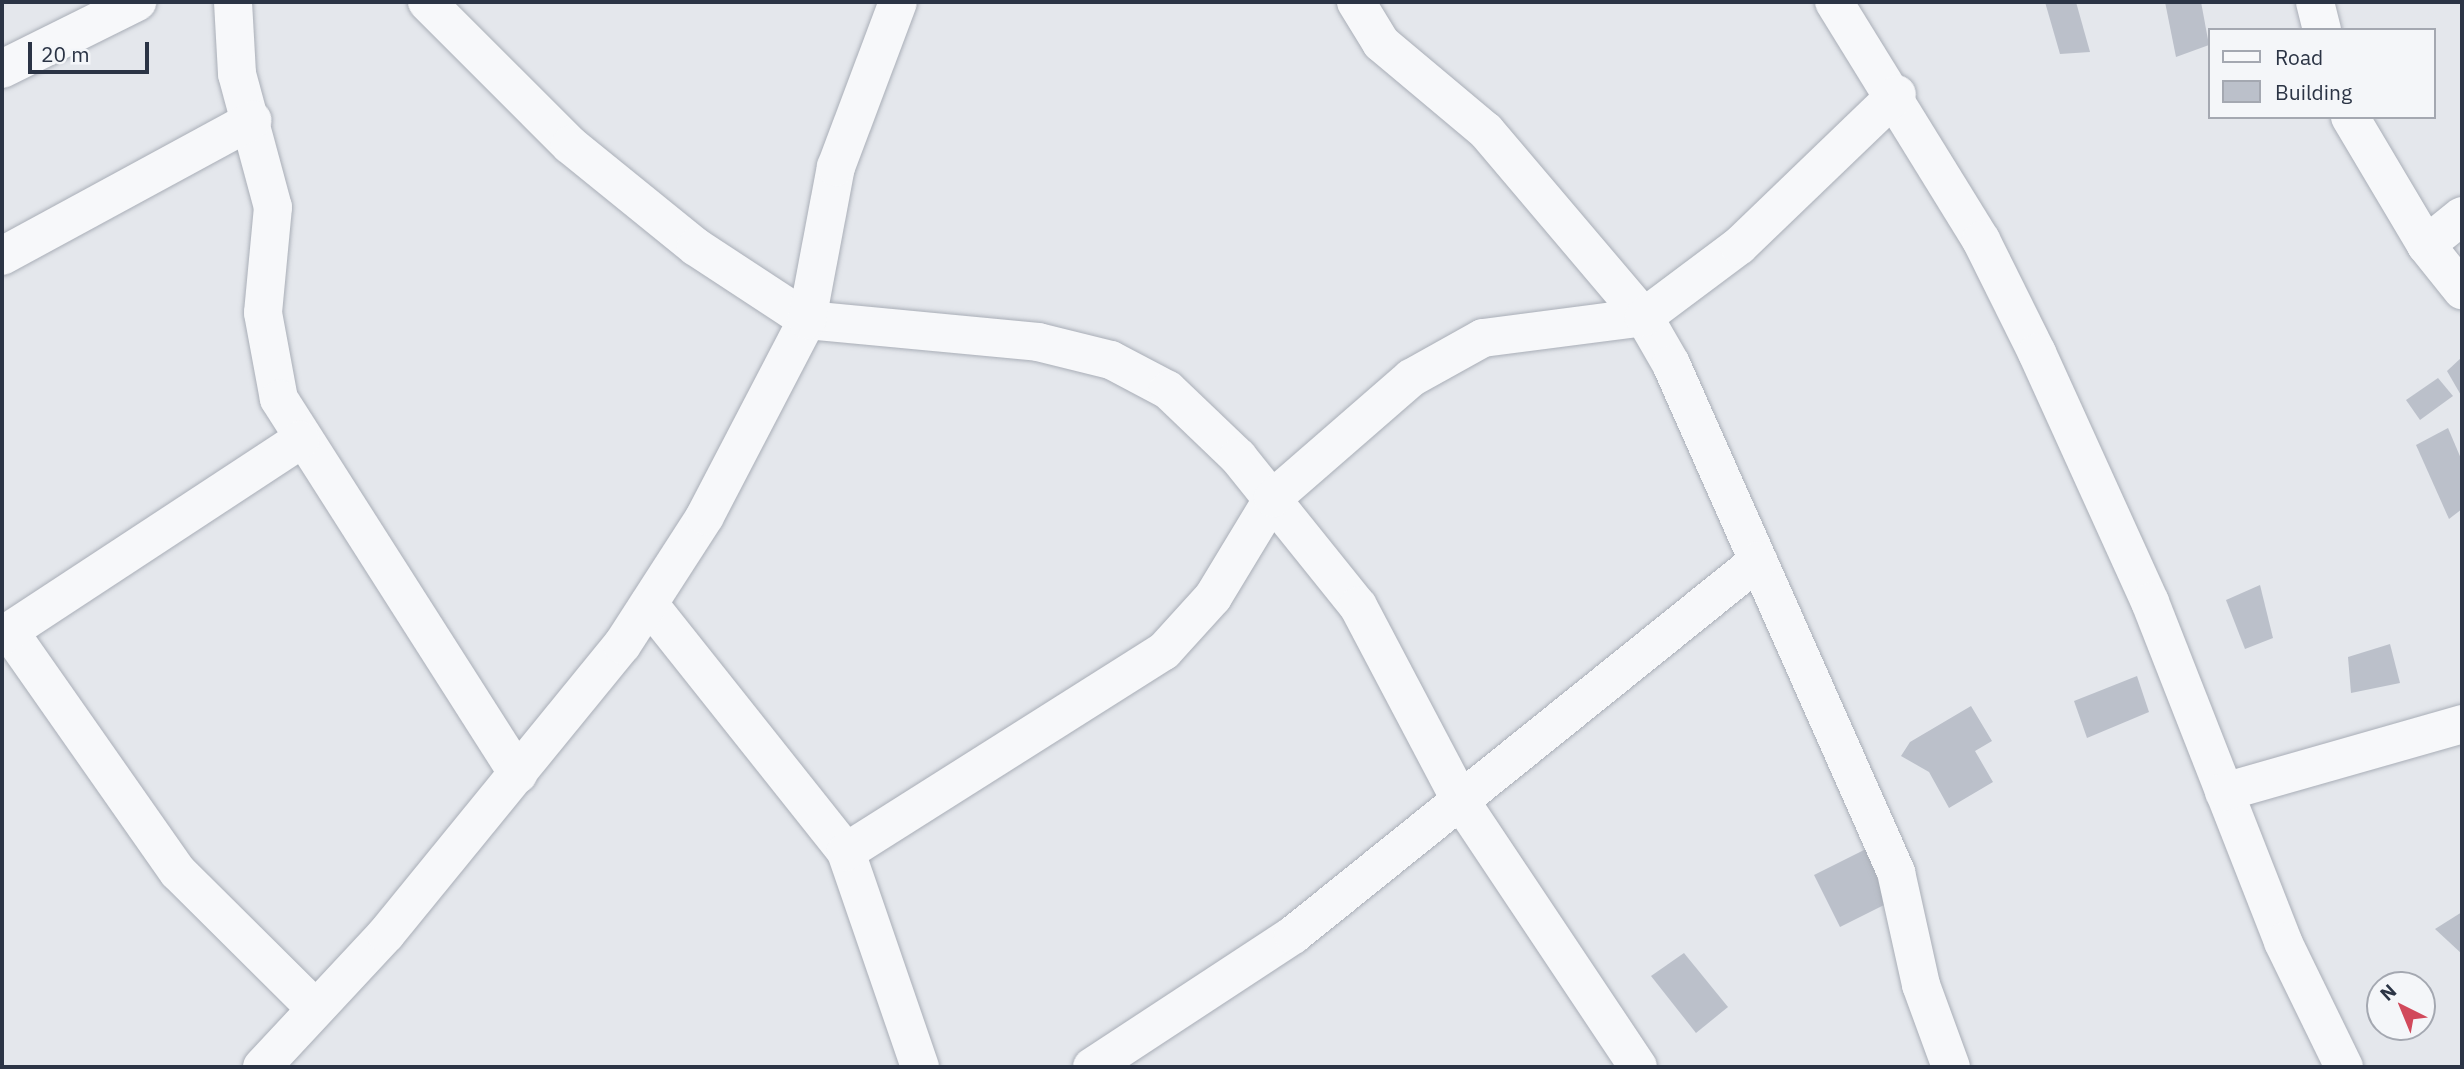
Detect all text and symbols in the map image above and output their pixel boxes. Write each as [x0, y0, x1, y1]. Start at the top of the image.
scale bar [32, 28, 152, 72]
legend [2208, 28, 2436, 119]
text: 20 m [41, 40, 90, 68]
text: Road [2275, 43, 2323, 71]
text: Building [2275, 78, 2352, 106]
north arrow [2366, 971, 2436, 1041]
text: N [2375, 979, 2401, 1006]

